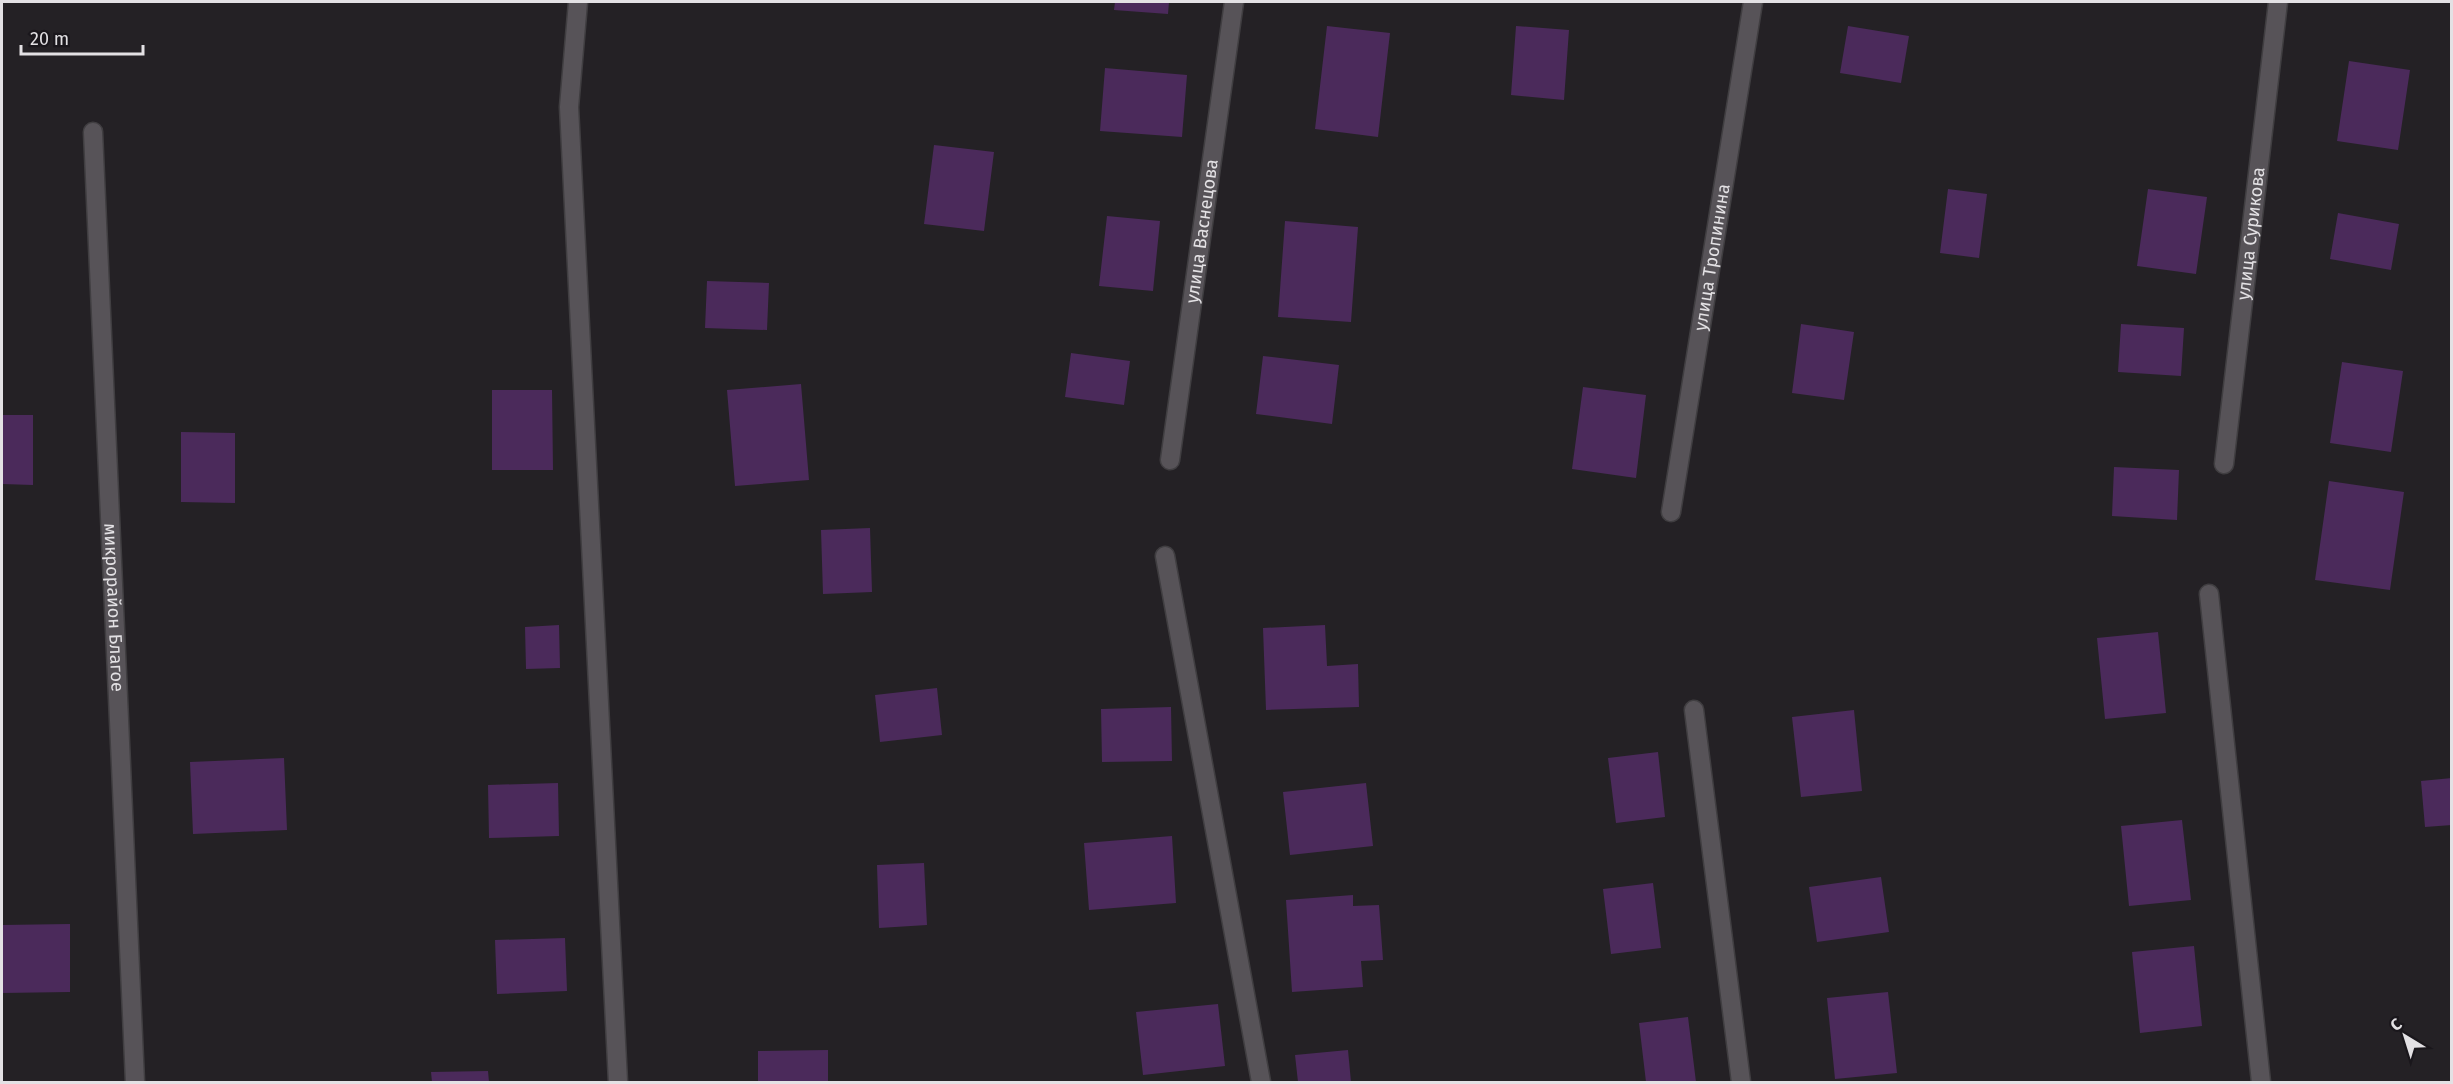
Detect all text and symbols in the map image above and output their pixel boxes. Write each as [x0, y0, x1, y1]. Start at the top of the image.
scale bar [21, 18, 142, 56]
text: 20 m [30, 28, 69, 50]
street label: улица Васнецова [1181, 158, 1223, 305]
street label: улица Сурикова [2232, 166, 2270, 301]
street label: улица Тропинина [1689, 182, 1735, 333]
street label: микрорайон Благое [99, 523, 129, 692]
north arrow [2375, 1006, 2435, 1066]
text: С [2387, 1014, 2406, 1035]

